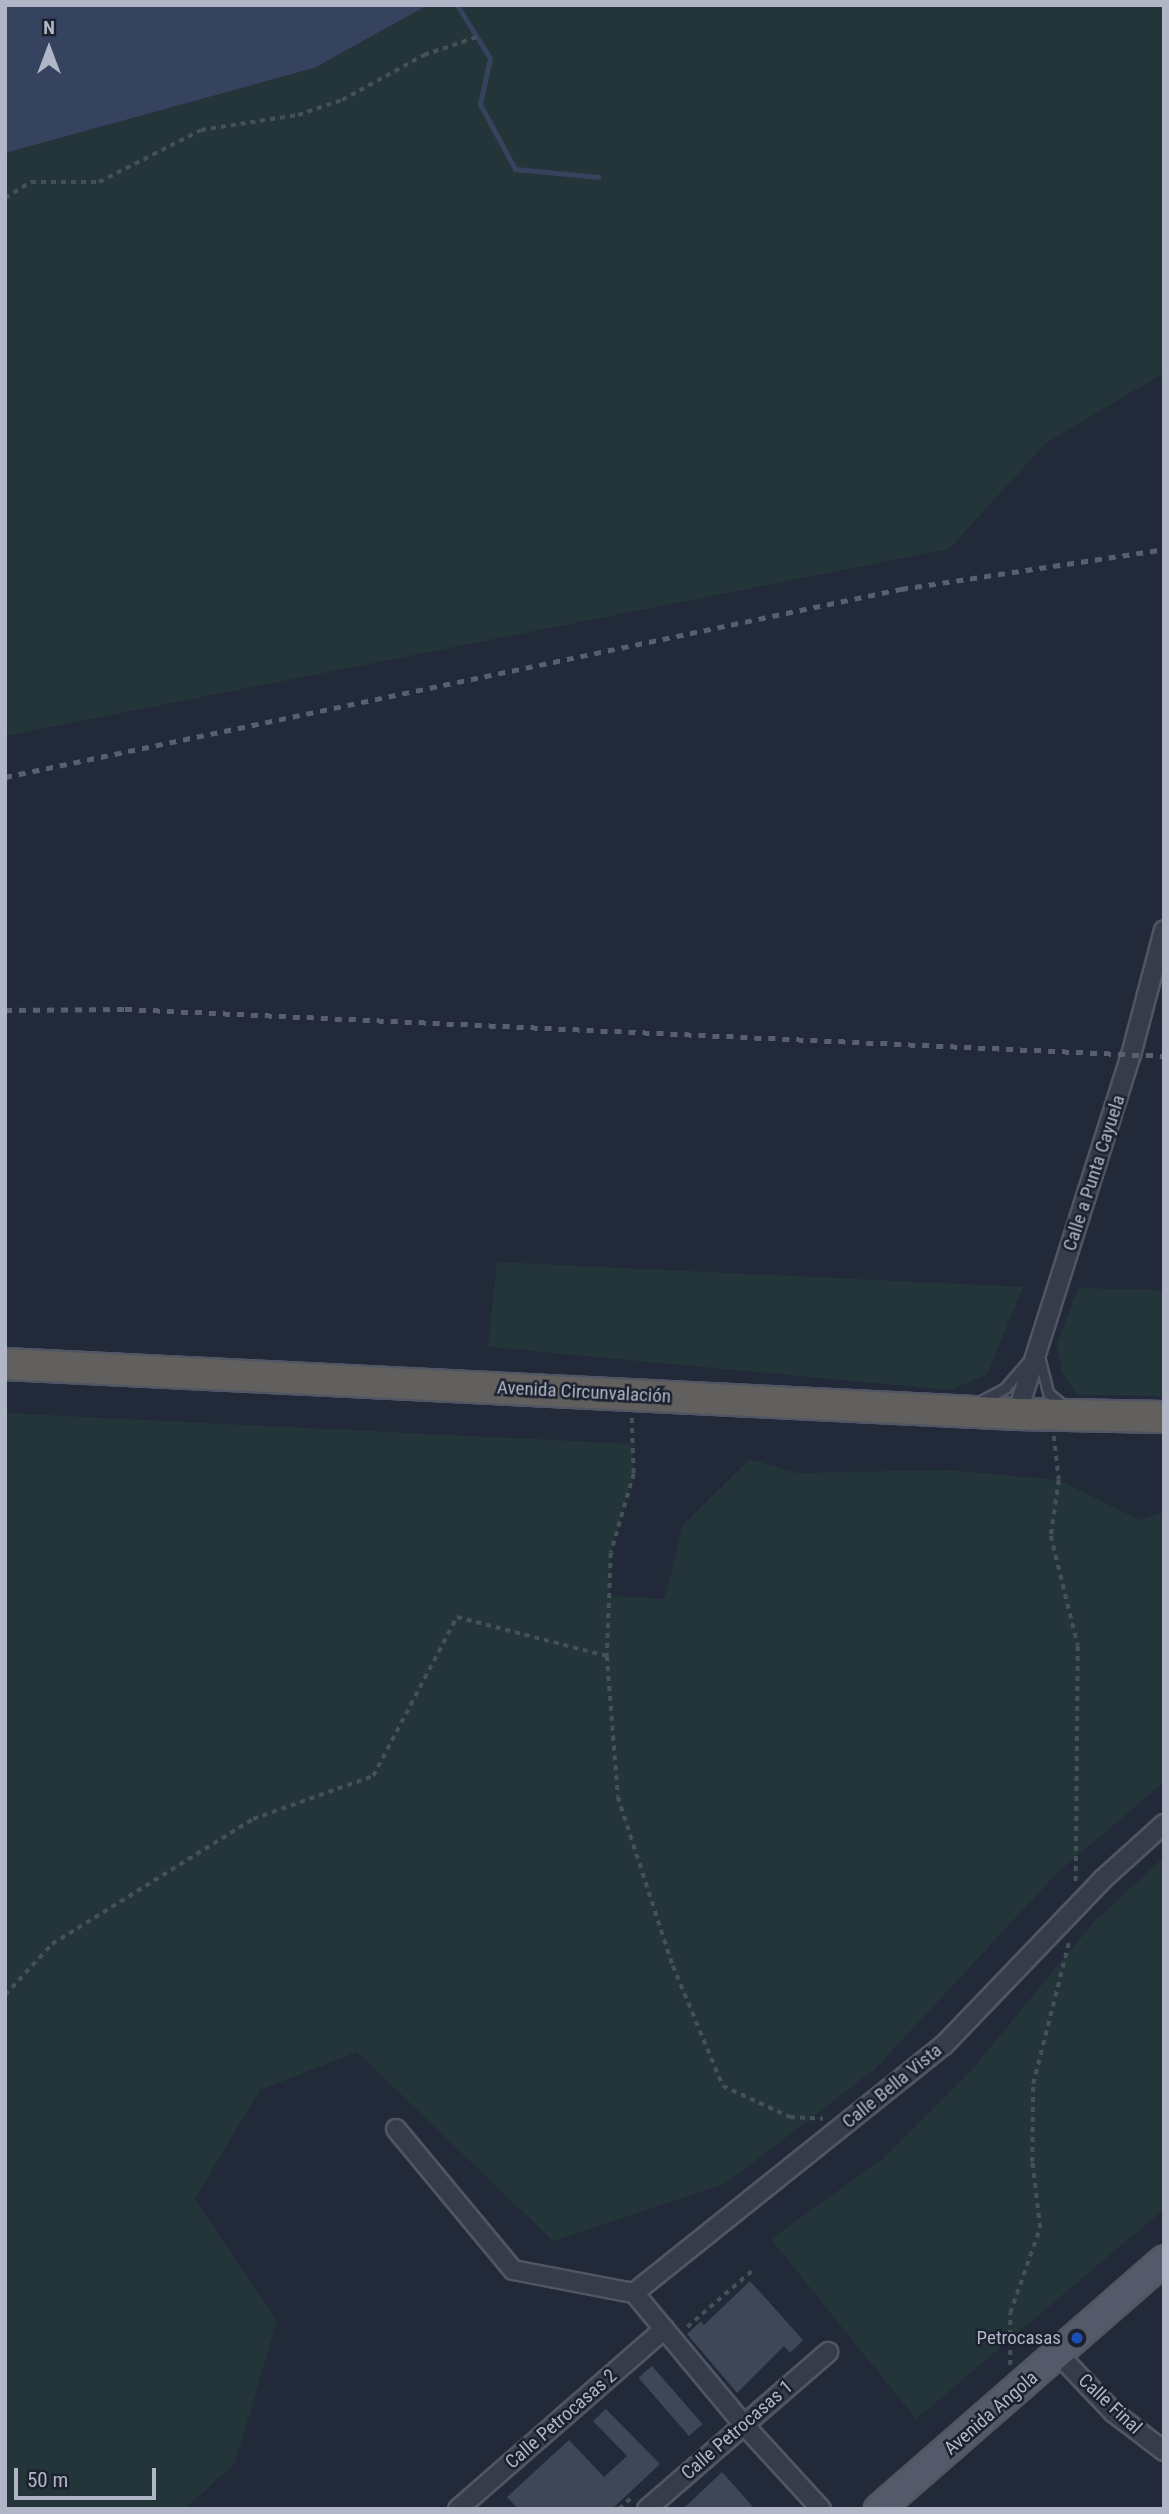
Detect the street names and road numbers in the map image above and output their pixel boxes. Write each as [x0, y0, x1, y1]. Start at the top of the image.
street label: Calle a Punta Cayuela [1058, 1092, 1130, 1254]
street label: Avenida Circunvalación [496, 1376, 672, 1408]
street label: Calle Bella Vista [838, 2039, 946, 2133]
street label: Calle Petrocasas 2 [501, 2364, 621, 2474]
street label: Avenida Angola [940, 2366, 1042, 2460]
street label: Calle Final [1074, 2369, 1146, 2439]
street label: Calle Petrocasas 1 [677, 2375, 797, 2485]

